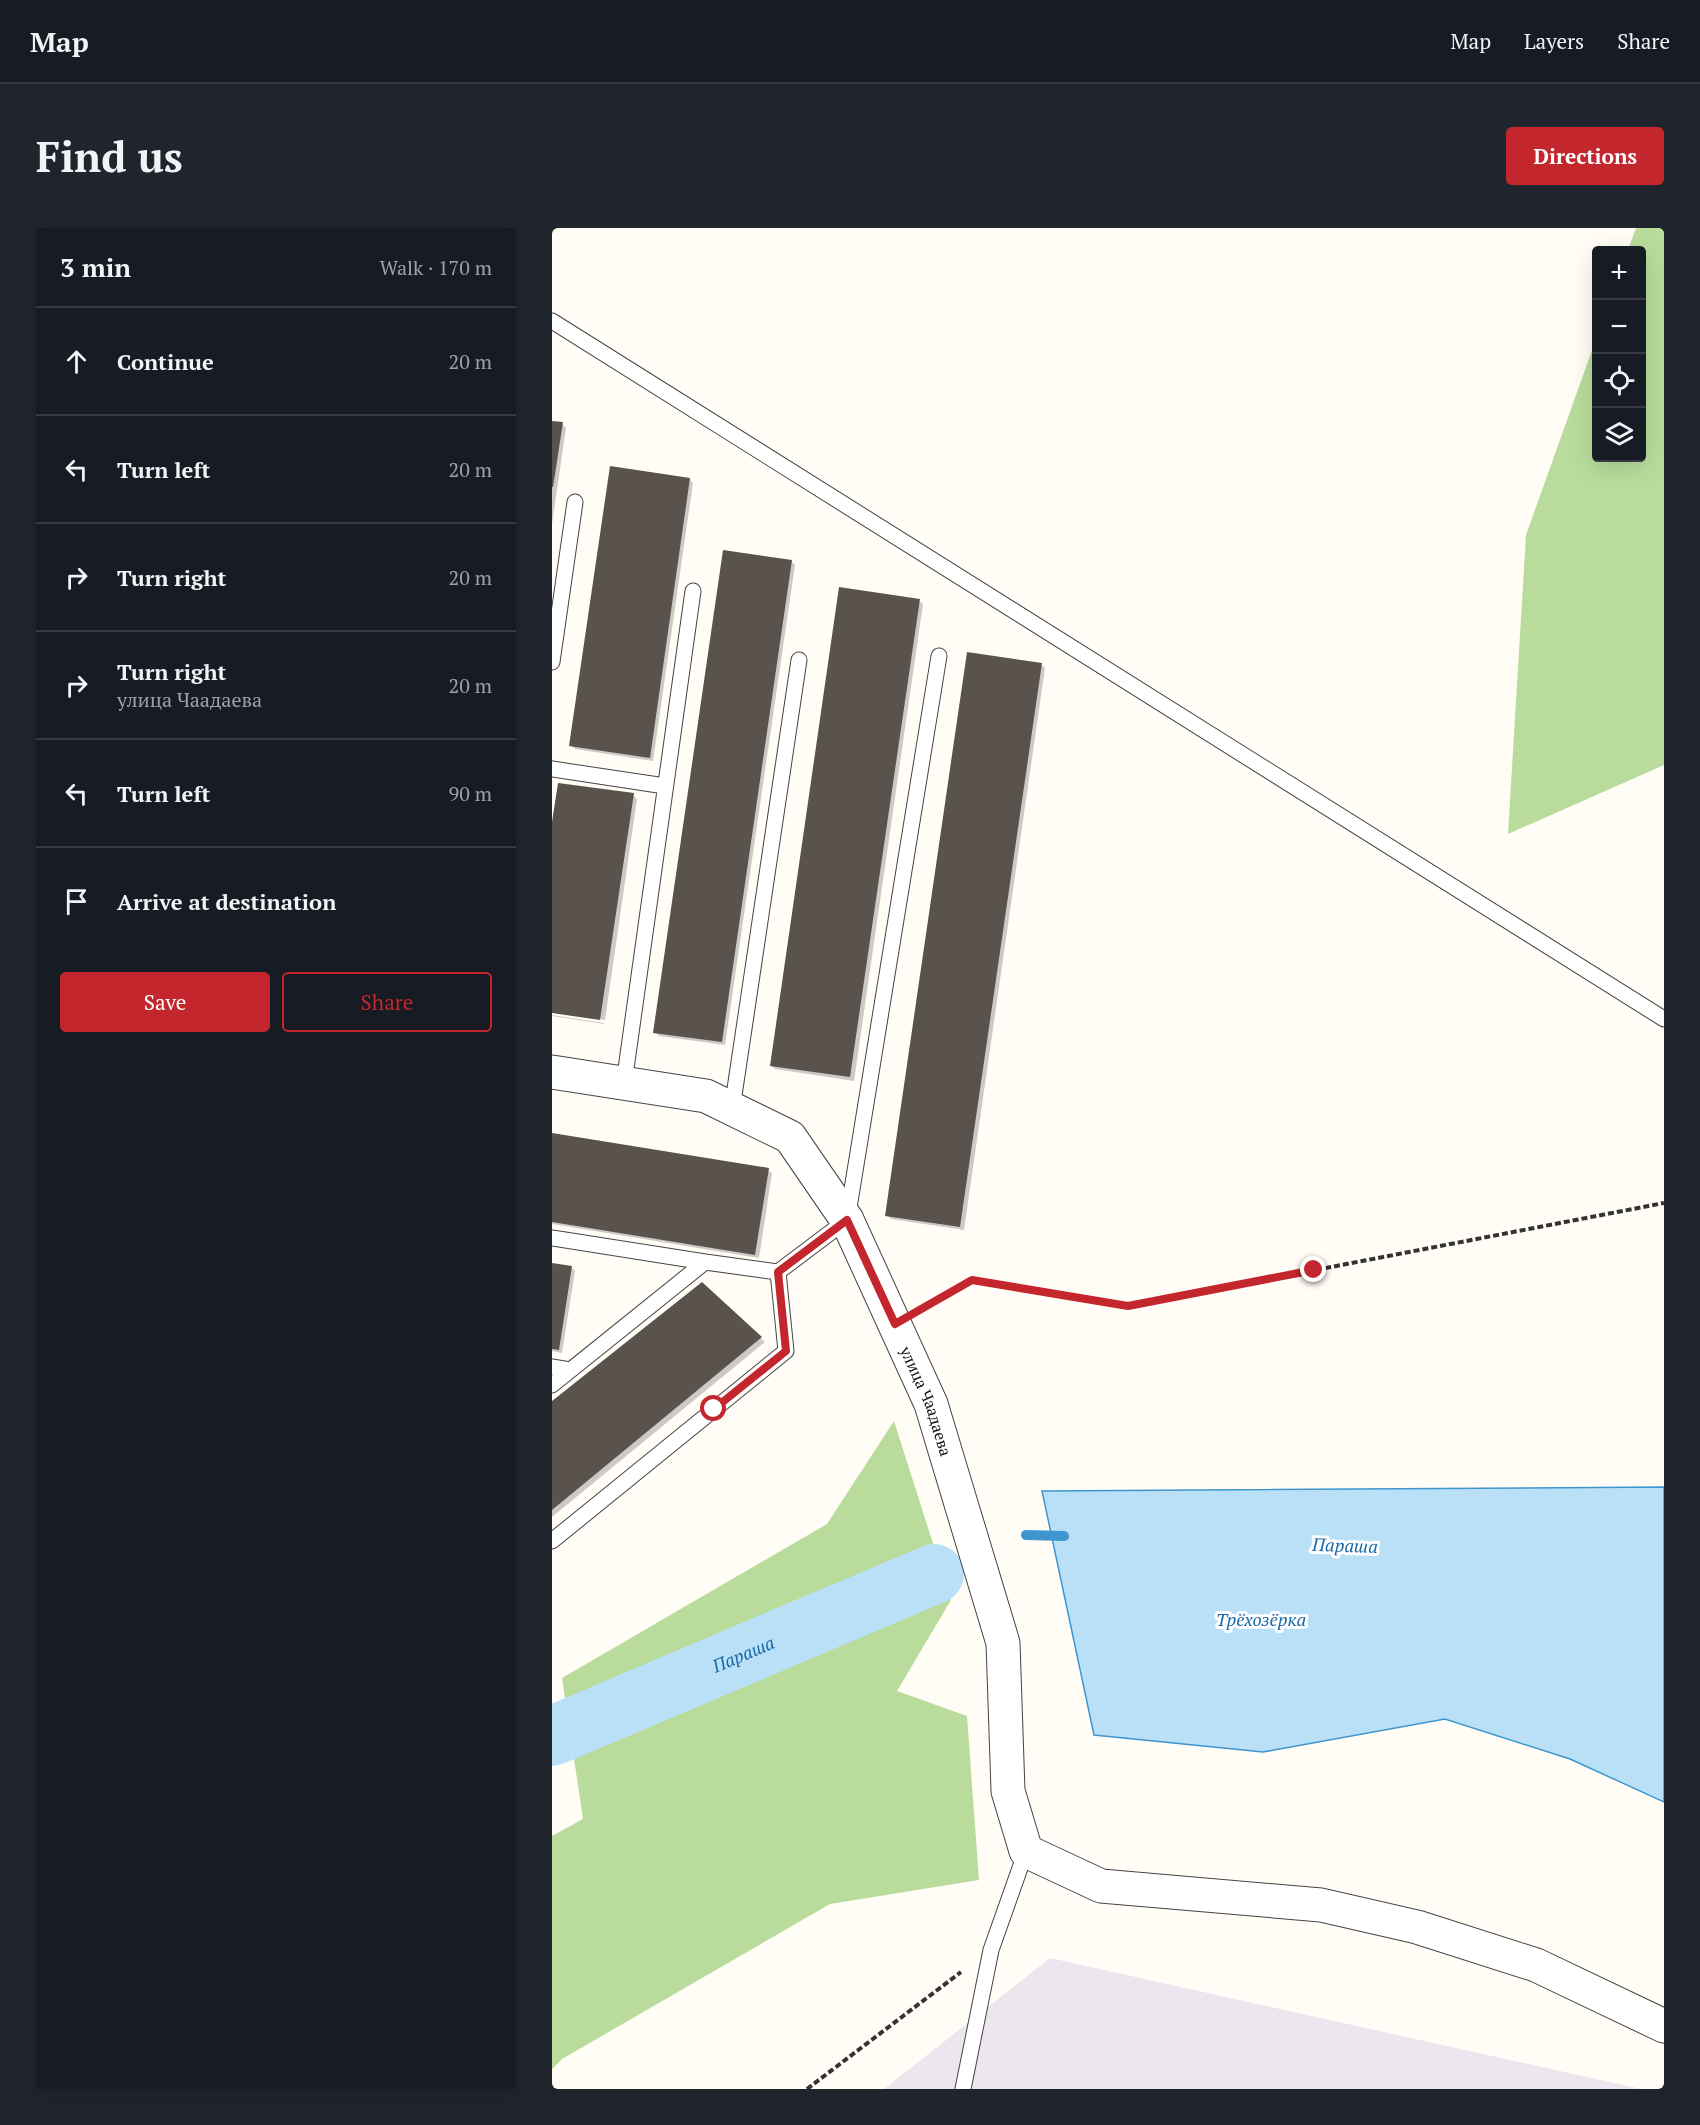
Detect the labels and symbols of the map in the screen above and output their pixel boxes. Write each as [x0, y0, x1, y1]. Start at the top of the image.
route end [1300, 1256, 1326, 1282]
street label: улица Чаадаева [895, 1342, 957, 1459]
route start [700, 1395, 726, 1421]
water label: Параша [1311, 1532, 1378, 1558]
water label: Трёхозёрка [1216, 1607, 1306, 1631]
water label: Параша [707, 1630, 778, 1678]

